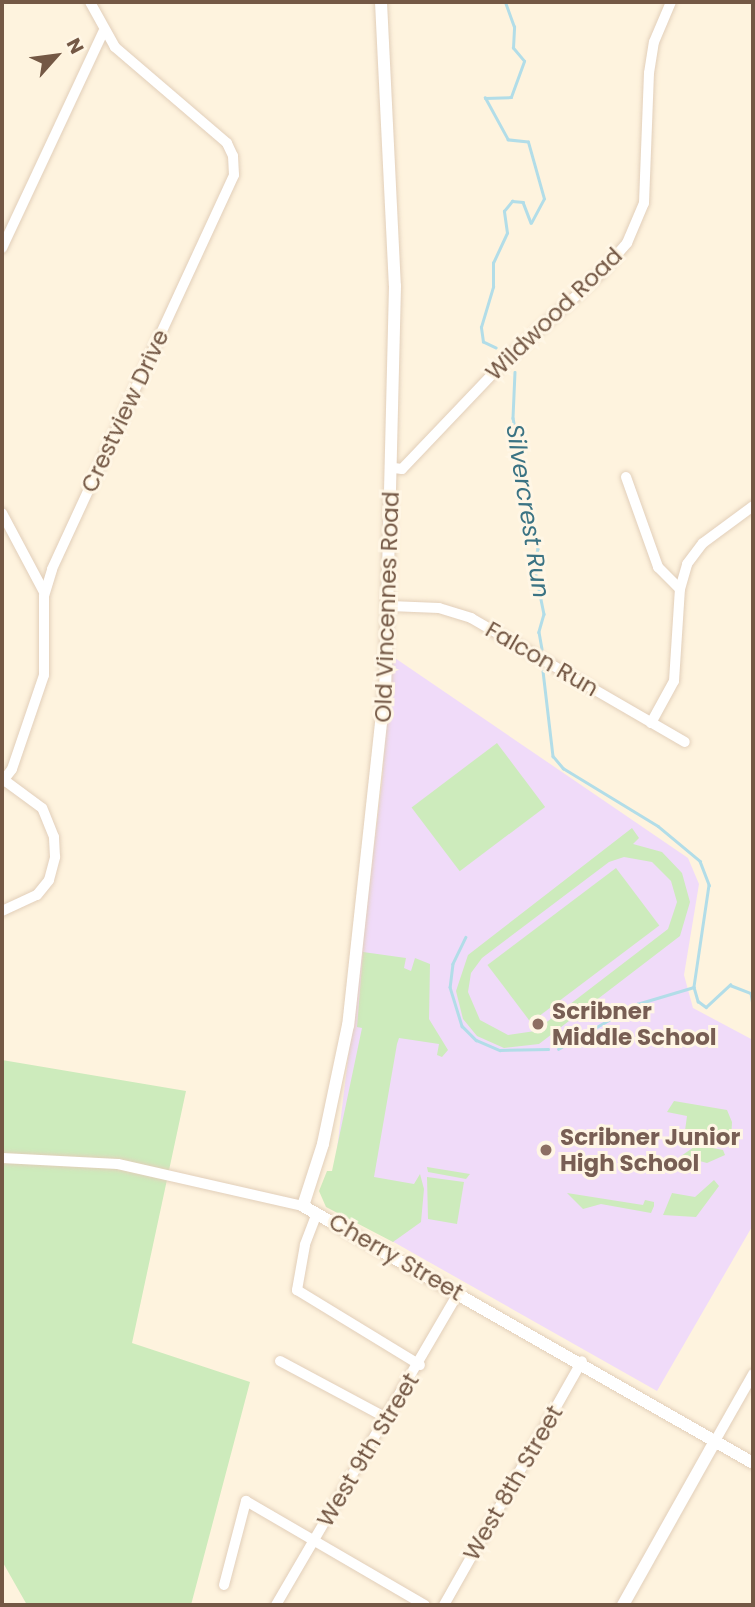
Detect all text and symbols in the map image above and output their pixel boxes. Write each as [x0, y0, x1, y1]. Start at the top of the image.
north arrow [21, 21, 91, 91]
text: N [60, 33, 90, 59]
street label: Wildwood Road [480, 242, 628, 386]
street label: Crestview Drive [75, 325, 175, 497]
water label: Silvercrest Run [500, 422, 556, 600]
street label: Old Vincennes Road [369, 491, 405, 723]
street label: Falcon Run [481, 616, 603, 702]
place label: Scribner Middle School [552, 997, 717, 1051]
marker: Scribner Middle School [530, 1016, 546, 1032]
place label: Scribner Junior High School [560, 1123, 740, 1177]
marker: Scribner Junior High School [538, 1142, 554, 1158]
street label: Cherry Street [324, 1207, 468, 1307]
street label: West 9th Street [311, 1368, 425, 1532]
street label: West 8th Street [457, 1401, 569, 1565]

